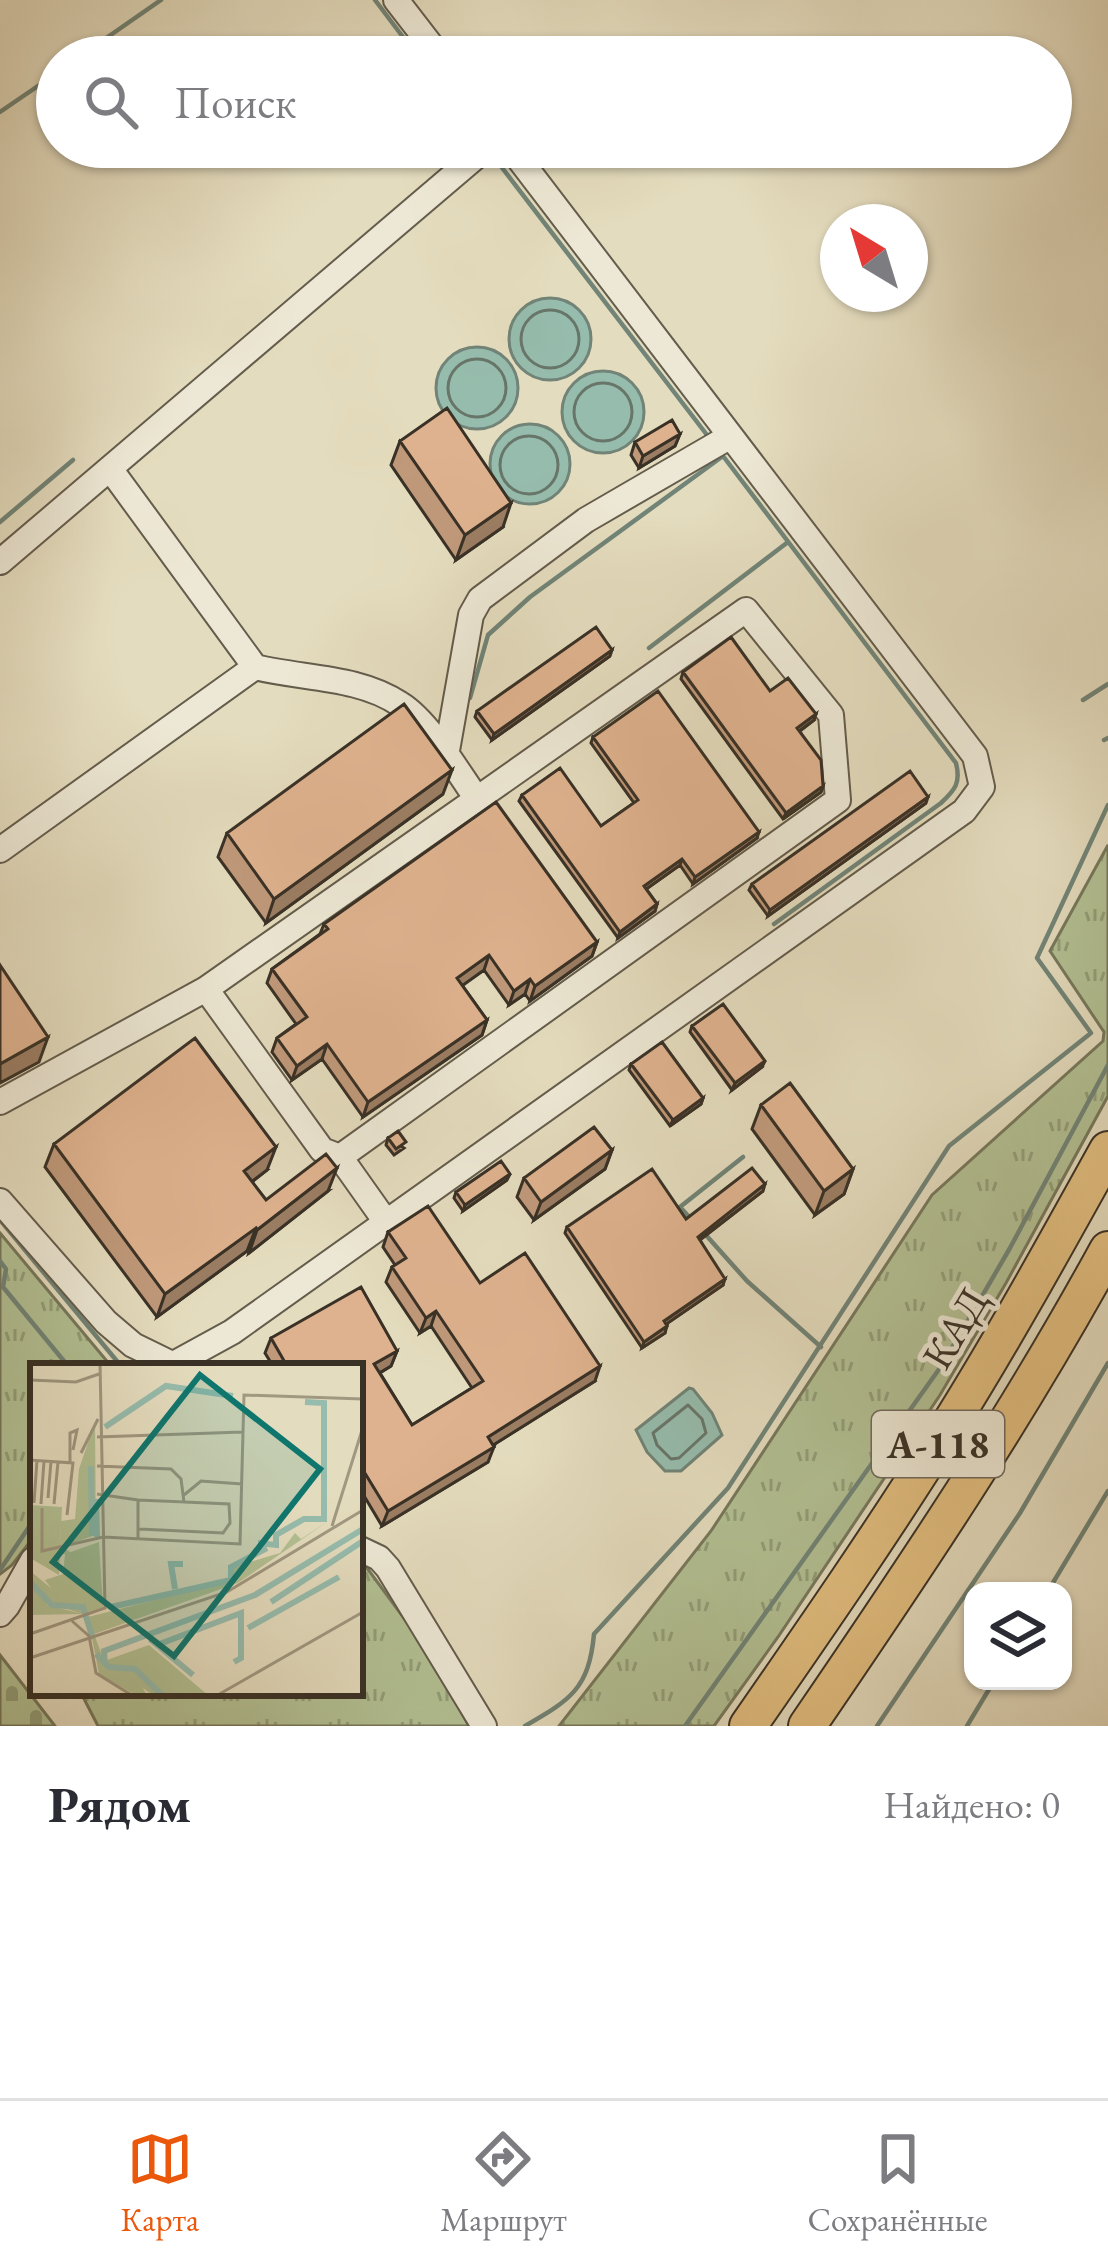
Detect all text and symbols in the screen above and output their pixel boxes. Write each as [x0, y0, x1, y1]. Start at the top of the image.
search box [36, 36, 1072, 168]
icon: search [78, 69, 144, 135]
text: Поиск [174, 73, 296, 131]
north arrow [820, 204, 928, 312]
street label: КАД [909, 1277, 1001, 1379]
inset map [30, 1363, 363, 1696]
road number: А-118 [872, 1411, 1004, 1477]
map controls [964, 1582, 1072, 1690]
button: layers [964, 1582, 1072, 1690]
text: Рядом [48, 1771, 191, 1837]
text: Найдено: 0 [883, 1779, 1060, 1830]
tab: Карта [120, 2126, 199, 2241]
tab: Маршрут [440, 2126, 567, 2241]
tab: Сохранённые [808, 2126, 988, 2241]

